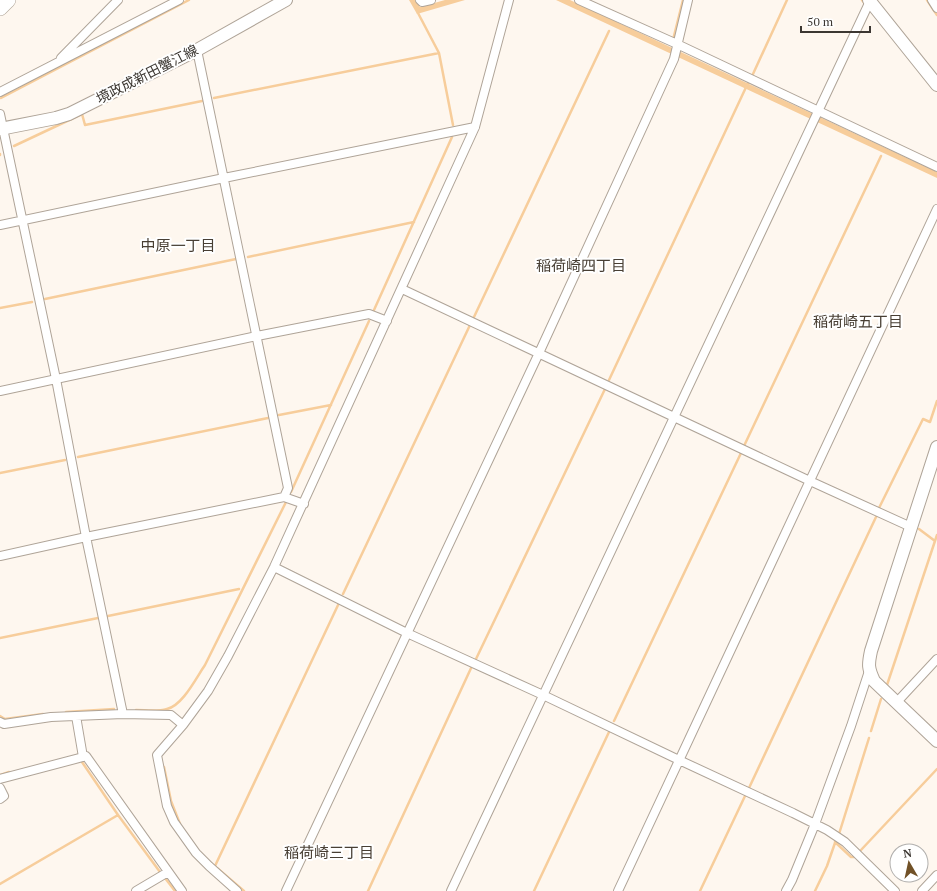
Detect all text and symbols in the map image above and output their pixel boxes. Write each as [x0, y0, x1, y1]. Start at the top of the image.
scale bar [801, 8, 870, 34]
text: 50 m [807, 14, 834, 29]
street label: 境政成新田蟹江線 [93, 40, 201, 107]
district label: 中原一丁目 [140, 235, 216, 255]
district label: 稲荷崎四丁目 [536, 255, 626, 275]
district label: 稲荷崎五丁目 [813, 311, 903, 331]
district label: 稲荷崎三丁目 [284, 842, 374, 862]
north arrow [889, 843, 929, 883]
text: N [902, 845, 913, 861]

